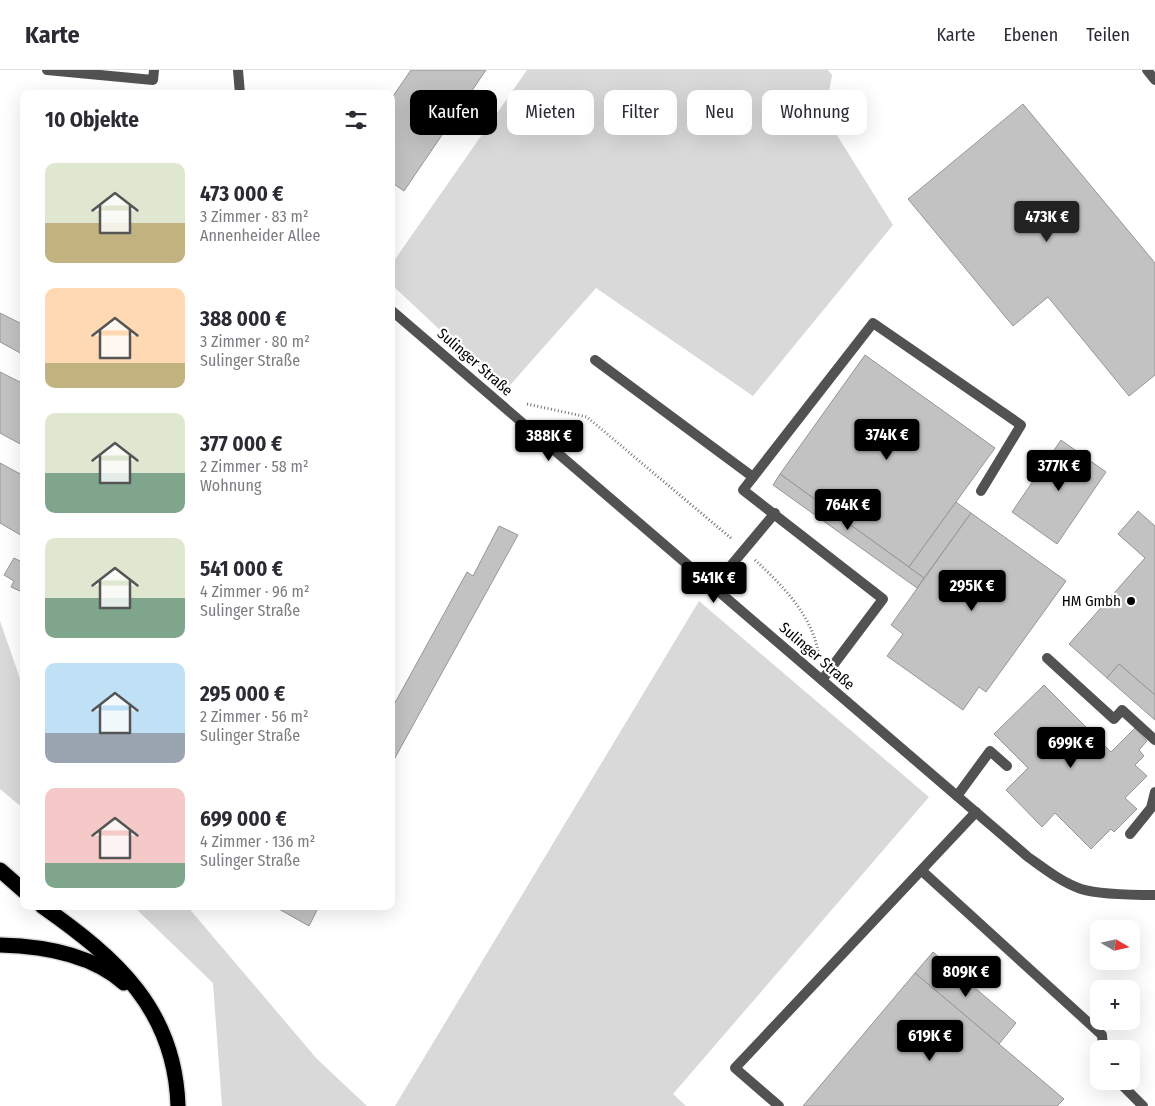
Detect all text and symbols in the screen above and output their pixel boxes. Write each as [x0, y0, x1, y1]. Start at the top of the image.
text: Karte [25, 21, 80, 49]
text: Karte [936, 24, 975, 46]
text: Ebenen [1003, 24, 1058, 46]
text: Teilen [1086, 24, 1130, 46]
chip: Kaufen [410, 90, 497, 135]
chip: Mieten [507, 90, 594, 135]
chip: Filter [604, 90, 677, 135]
chip: Neu [687, 90, 752, 135]
chip: Wohnung [762, 90, 867, 135]
icon: filters [342, 106, 370, 134]
text: 10 Objekte [45, 107, 139, 133]
text: 473 000 € [200, 181, 284, 207]
icon: home [85, 183, 145, 243]
pin: 473K € [1006, 200, 1088, 243]
text: 3 Zimmer · 83 m² [200, 207, 309, 226]
text: 473K € [1025, 207, 1069, 226]
text: Annenheider Allee [200, 226, 320, 245]
text: 388 000 € [200, 306, 287, 332]
icon: home [85, 308, 145, 368]
street label: Sulinger Straße [434, 324, 516, 400]
text: 3 Zimmer · 80 m² [200, 332, 310, 351]
text: Sulinger Straße [200, 351, 300, 370]
pin: 374K € [846, 418, 928, 461]
pin: 388K € [508, 420, 590, 462]
text: 374K € [865, 425, 909, 444]
text: 388K € [526, 426, 572, 445]
text: 377 000 € [200, 431, 282, 457]
icon: home [85, 433, 145, 493]
pin: 377K € [1018, 450, 1100, 492]
text: 377K € [1038, 456, 1080, 475]
text: 2 Zimmer · 58 m² [200, 457, 309, 476]
text: Wohnung [200, 476, 261, 495]
pin: 764K € [807, 488, 889, 531]
text: 764K € [826, 495, 870, 514]
text: 541 000 € [200, 556, 283, 582]
icon: home [85, 558, 145, 618]
pin: 541K € [673, 562, 755, 604]
text: 541K € [693, 568, 735, 587]
pin: 295K € [931, 570, 1013, 612]
text: 295K € [950, 576, 994, 595]
text: 4 Zimmer · 96 m² [200, 582, 310, 601]
place label: HM Gmbh [1062, 592, 1121, 610]
marker: HM Gmbh [1125, 595, 1137, 607]
text: Sulinger Straße [200, 601, 300, 620]
street label: Sulinger Straße [776, 618, 858, 694]
text: 295 000 € [200, 681, 285, 707]
icon: home [85, 683, 145, 743]
text: 2 Zimmer · 56 m² [200, 707, 308, 726]
text: Sulinger Straße [200, 726, 300, 745]
pin: 699K € [1030, 726, 1112, 769]
text: 699K € [1048, 733, 1094, 752]
text: 699 000 € [200, 806, 287, 832]
icon: home [85, 808, 145, 868]
text: 4 Zimmer · 136 m² [200, 832, 315, 851]
text: Sulinger Straße [200, 851, 300, 870]
north arrow [1090, 920, 1140, 970]
map controls [1090, 920, 1140, 1090]
pin: 809K € [925, 956, 1007, 998]
text: 809K € [943, 962, 989, 981]
button: + [1090, 980, 1140, 1030]
pin: 619K € [889, 1020, 971, 1062]
text: 619K € [908, 1026, 952, 1045]
button: − [1090, 1040, 1140, 1090]

